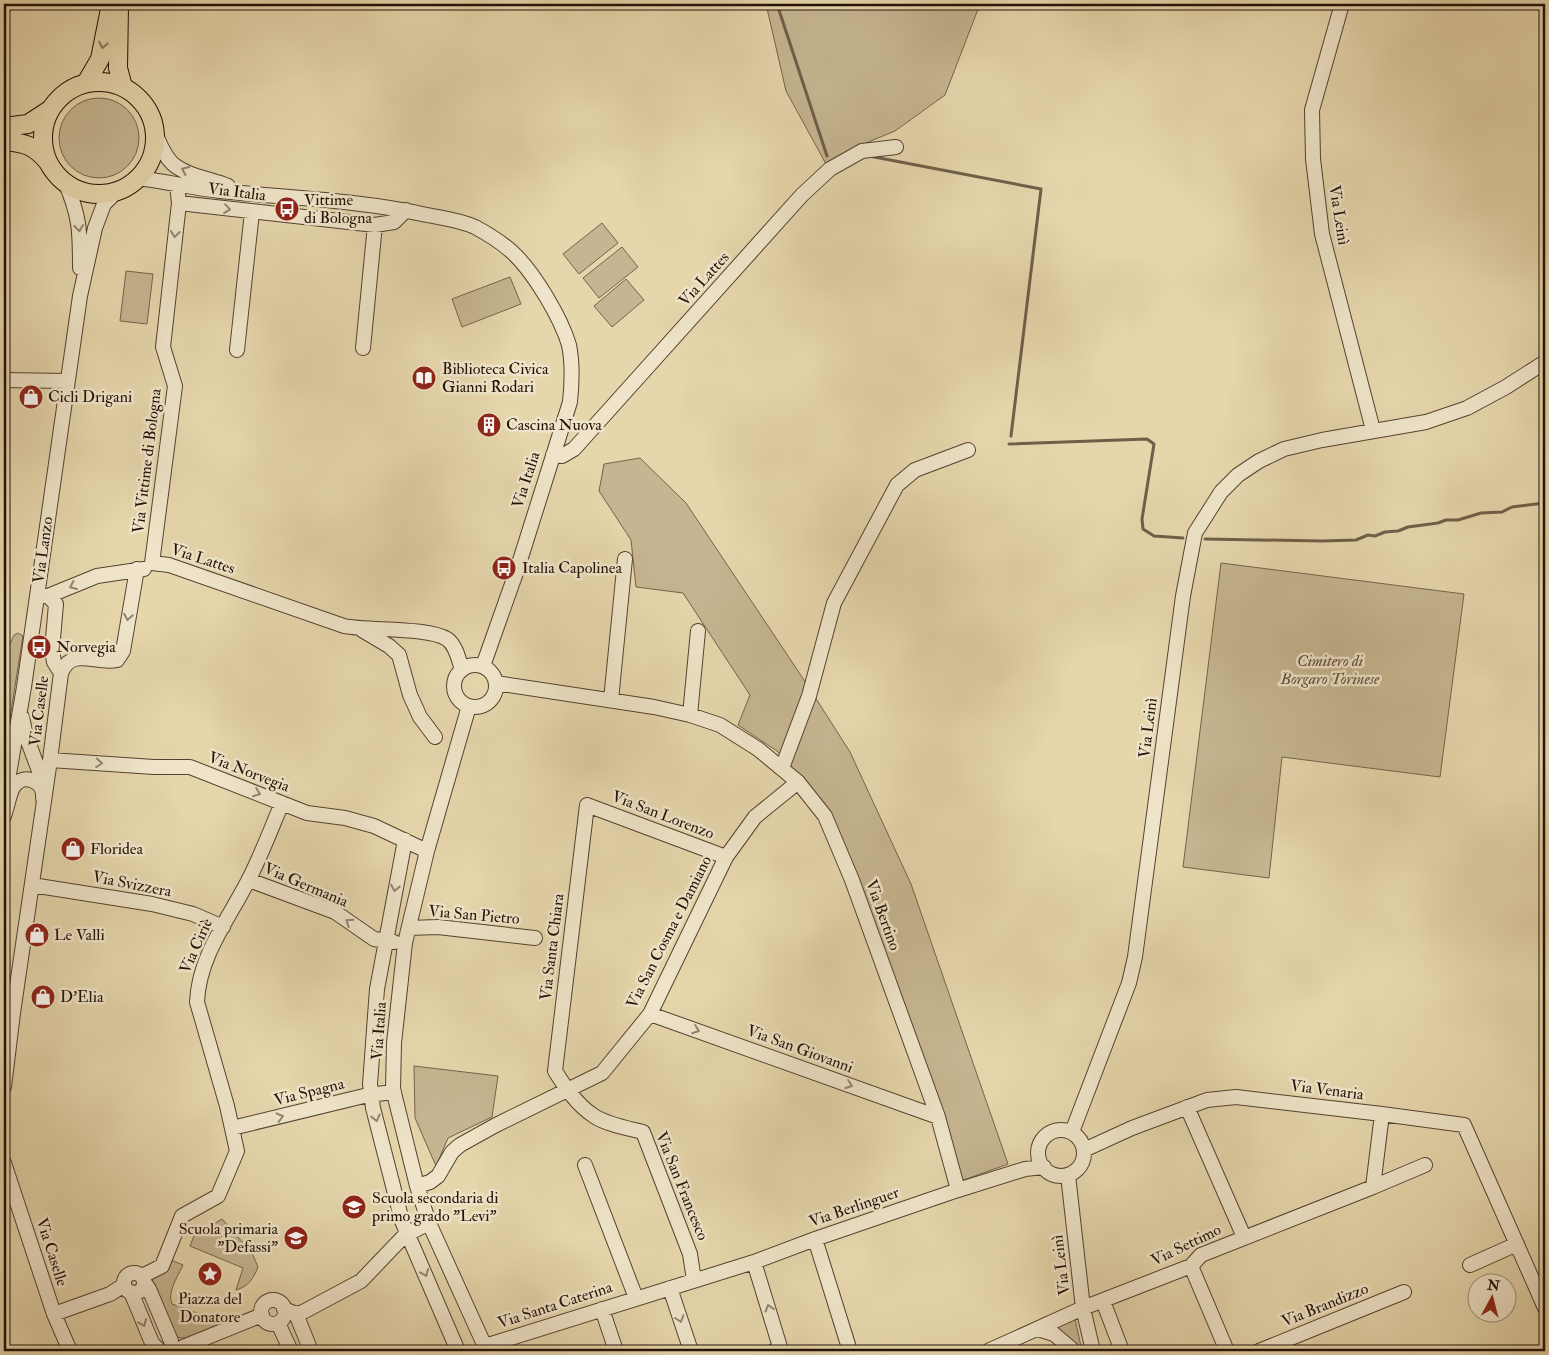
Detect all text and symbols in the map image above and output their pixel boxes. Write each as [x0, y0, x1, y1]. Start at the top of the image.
one-way arrow [98, 41, 108, 50]
one-way arrow [181, 166, 190, 177]
street label: Via Italia [207, 179, 268, 206]
street label: Via Leinì [1324, 184, 1354, 246]
place label: Vittime di Bologna [304, 190, 372, 228]
bus stop icon: Vittime di Bologna [274, 196, 300, 222]
one-way arrow [224, 203, 232, 214]
one-way arrow [74, 224, 85, 232]
one-way arrow [170, 230, 181, 238]
street label: Via Lattes [674, 248, 734, 310]
place label: Biblioteca Civica Gianni Rodari [442, 359, 549, 397]
library icon: Biblioteca Civica Gianni Rodari [411, 365, 437, 391]
shop icon: Cicli Drigani [18, 384, 44, 410]
place label: Cicli Drigani [48, 387, 132, 407]
street label: Via Vittime di Bologna [128, 387, 166, 535]
building icon: Cascina Nuova [476, 412, 502, 438]
place label: Cascina Nuova [506, 415, 602, 435]
street label: Via Italia [507, 449, 545, 511]
street label: Via Lanzo [28, 515, 58, 585]
street label: Via Lattes [168, 539, 238, 579]
bus stop icon: Italia Capolinea [491, 555, 517, 581]
place label: Italia Capolinea [522, 558, 623, 579]
one-way arrow [69, 579, 78, 590]
one-way arrow [124, 613, 134, 622]
bus stop icon: Norvegia [26, 634, 52, 660]
place label: Norvegia [56, 637, 116, 657]
park label: Cimitero di Borgaro Torinese [1280, 651, 1380, 689]
street label: Via Caselle [25, 674, 53, 747]
street label: Via Leinì [1134, 697, 1162, 759]
street label: Via Norvegia [206, 747, 293, 797]
one-way arrow [95, 758, 103, 769]
street label: Via San Lorenzo [609, 786, 717, 844]
one-way arrow [252, 788, 260, 798]
shop icon: Floridea [60, 836, 86, 862]
place label: Floridea [90, 839, 143, 859]
street label: Via San Cosma e Damiano [622, 852, 716, 1012]
street label: Via Germania [261, 858, 352, 912]
street label: Via Svizzera [91, 867, 174, 902]
street label: Via Bertino [861, 877, 905, 953]
one-way arrow [390, 884, 401, 893]
street label: Via Santa Chiara [536, 892, 569, 1002]
street label: Via San Pietro [428, 901, 521, 929]
street label: Via Ciriè [175, 915, 217, 977]
one-way arrow [345, 919, 355, 928]
shop icon: Le Valli [24, 922, 50, 948]
place label: Le Valli [54, 925, 105, 945]
shop icon: D'Elia [30, 984, 56, 1010]
place label: D'Elia [60, 987, 104, 1007]
street label: Via Italia [367, 1001, 391, 1061]
street label: Via San Giovanni [744, 1020, 856, 1078]
one-way arrow [691, 1024, 699, 1034]
street label: Via Spagna [272, 1074, 347, 1111]
street label: Via Venaria [1289, 1076, 1365, 1104]
one-way arrow [844, 1079, 852, 1089]
one-way arrow [275, 1112, 284, 1123]
one-way arrow [370, 1114, 381, 1123]
street label: Via San Francesco [651, 1129, 713, 1244]
street label: Via Berlinguer [806, 1182, 902, 1232]
place label: Scuola secondaria di primo grado "Levi" [371, 1188, 498, 1227]
school or university icon: Scuola secondaria di primo grado "Levi" [341, 1194, 367, 1220]
street label: Via Caselle [32, 1215, 73, 1289]
place label: Scuola primaria "Defassi" [179, 1219, 278, 1257]
street label: Via Settimo [1148, 1219, 1225, 1271]
school or university icon: Scuola primaria "Defassi" [283, 1225, 309, 1251]
street label: Via Leinì [1047, 1234, 1075, 1296]
place icon: Piazza del Donatore [197, 1261, 223, 1287]
one-way arrow [418, 1268, 429, 1277]
north arrow [1466, 1272, 1516, 1322]
text: N [1485, 1276, 1501, 1295]
street label: Via Santa Caterina [495, 1277, 615, 1333]
street label: Via Brandizzo [1279, 1278, 1372, 1331]
place label: Piazza del Donatore [178, 1289, 242, 1327]
one-way arrow [764, 1305, 774, 1313]
one-way arrow [674, 1315, 684, 1323]
one-way arrow [137, 1318, 147, 1327]

